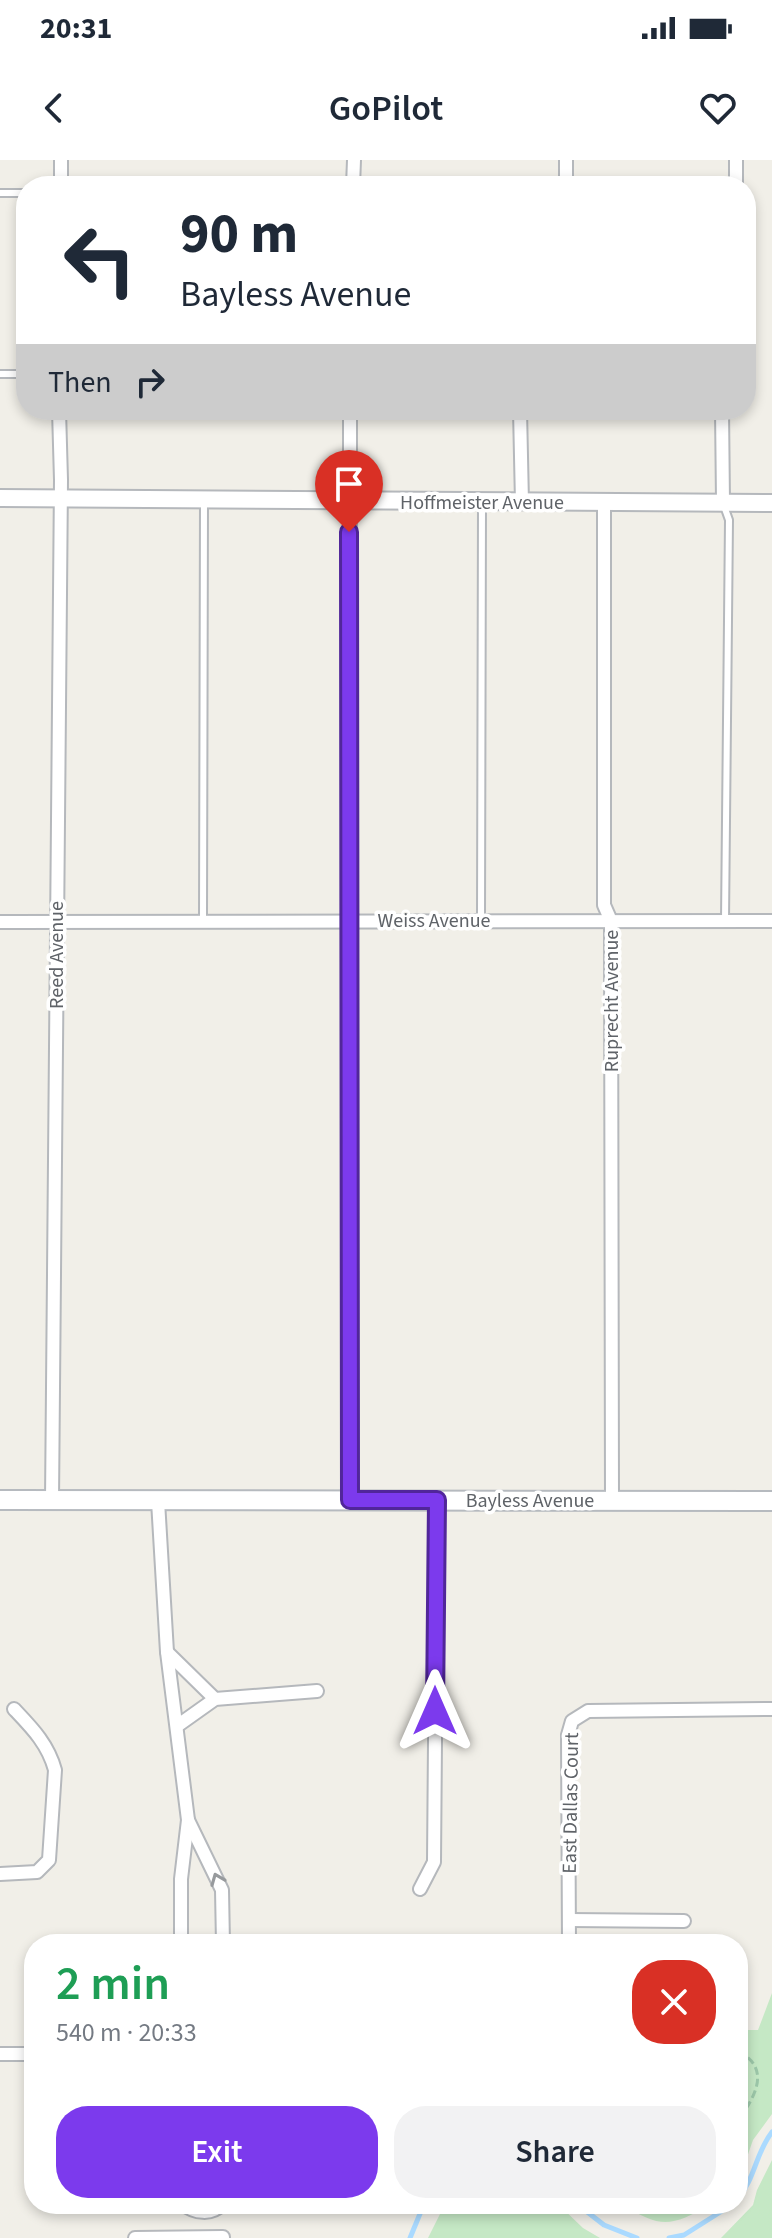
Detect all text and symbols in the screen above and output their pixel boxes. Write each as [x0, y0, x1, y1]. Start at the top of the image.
text: 20:31 [40, 7, 112, 50]
text: GoPilot [329, 83, 443, 134]
icon: back [32, 86, 76, 130]
icon: heart [696, 86, 740, 130]
text: 90 m [180, 195, 298, 274]
icon: left [48, 208, 152, 312]
text: Bayless Avenue [180, 269, 411, 320]
icon: right [128, 360, 172, 404]
text: Then [48, 361, 112, 404]
pin [315, 450, 383, 532]
icon: arrive [327, 462, 371, 506]
street label: Hoffmeister Avenue [400, 489, 564, 517]
street label: Reed Avenue [43, 901, 71, 1009]
street label: Weiss Avenue [378, 907, 491, 935]
street label: Ruprecht Avenue [598, 930, 626, 1072]
street label: Bayless Avenue [466, 1487, 594, 1515]
position arrow [393, 1669, 477, 1753]
street label: East Dallas Court [556, 1732, 586, 1874]
one-way arrow [210, 1873, 227, 1887]
text: 2 min [56, 1950, 170, 2018]
button: close [632, 1960, 716, 2044]
text: 540 m · 20:33 [56, 2014, 197, 2051]
button: Exit [56, 2106, 378, 2198]
button: Share [394, 2106, 716, 2198]

